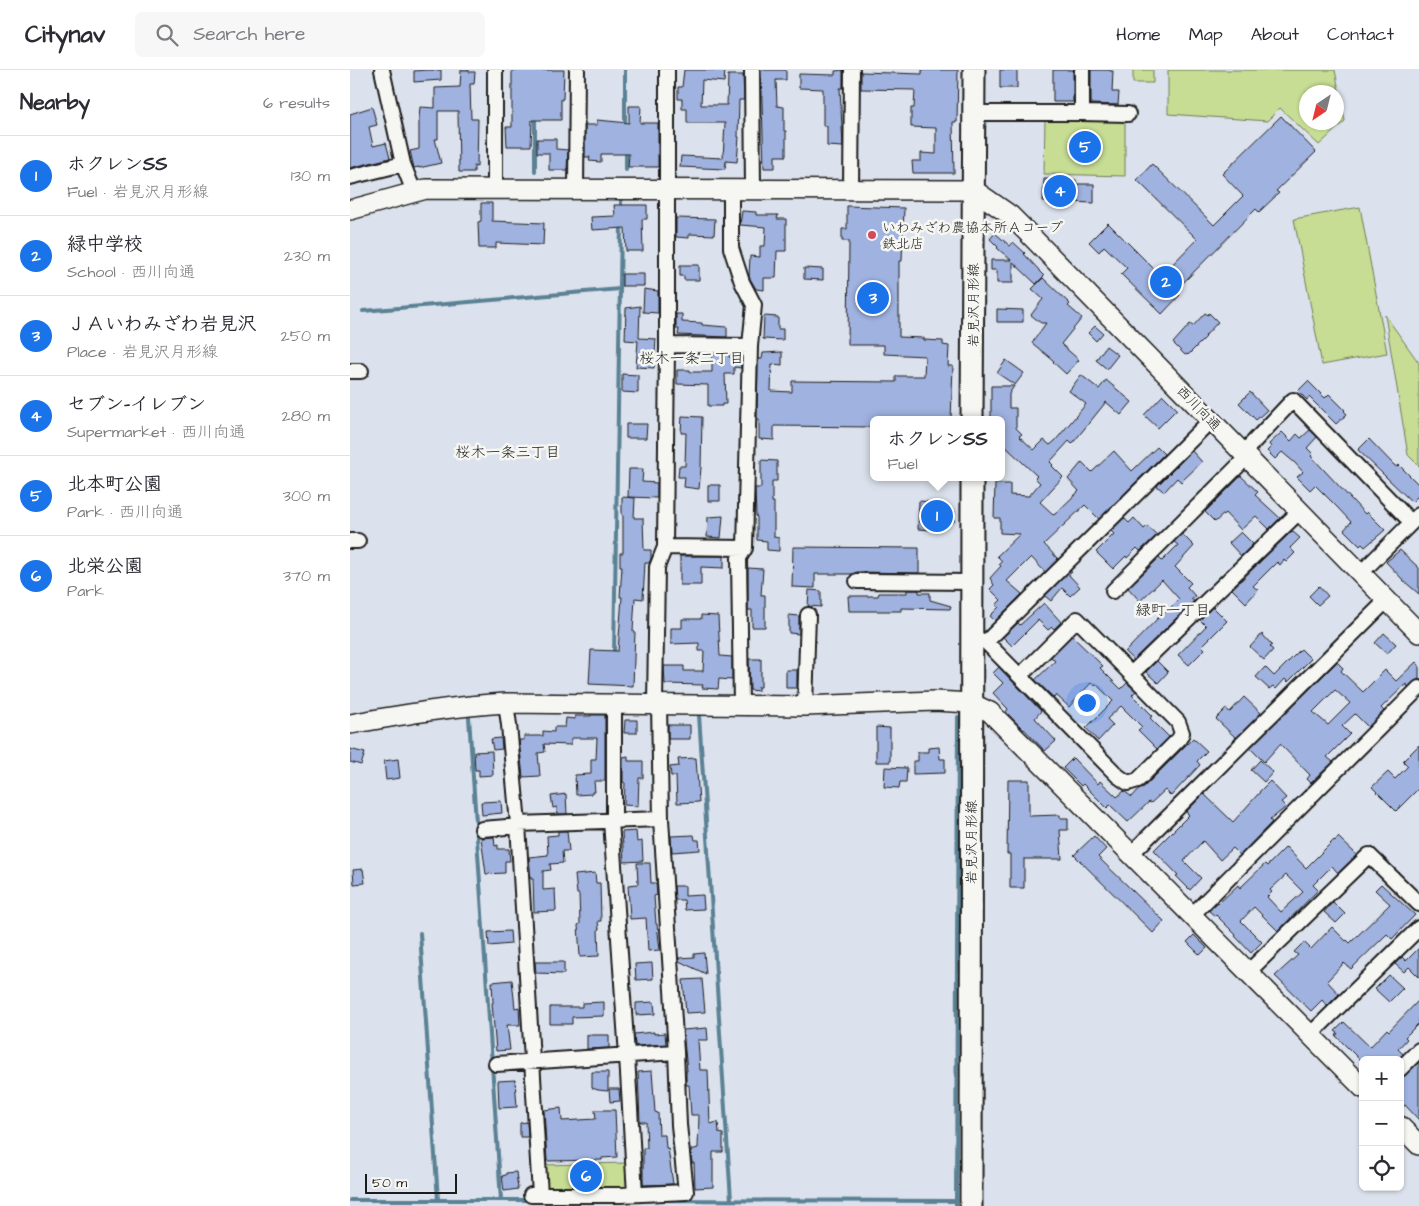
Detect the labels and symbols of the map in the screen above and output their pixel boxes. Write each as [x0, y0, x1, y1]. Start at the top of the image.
north arrow [1299, 85, 1344, 130]
pin: 5 [1069, 128, 1101, 166]
pin: 4 [1044, 172, 1076, 210]
place label: いわみざわ農協本所Ａコープ 鉄北店 [882, 218, 1063, 254]
marker: いわみざわ農協本所Ａコープ 鉄北店 [866, 229, 878, 241]
street label: 岩見沢月形線 [964, 263, 984, 347]
pin: 2 [1150, 263, 1182, 301]
pin: 3 [857, 279, 889, 317]
district label: 桜木一条二丁目 [639, 348, 745, 369]
street label: 西川向通 [1172, 382, 1225, 436]
district label: 桜木一条三丁目 [455, 442, 561, 463]
pin: 1 [921, 497, 953, 535]
district label: 緑町一丁目 [1135, 600, 1211, 621]
your location [1074, 690, 1100, 716]
street label: 岩見沢月形線 [962, 800, 982, 884]
pin: 6 [570, 1157, 602, 1195]
scale bar [365, 1171, 458, 1194]

